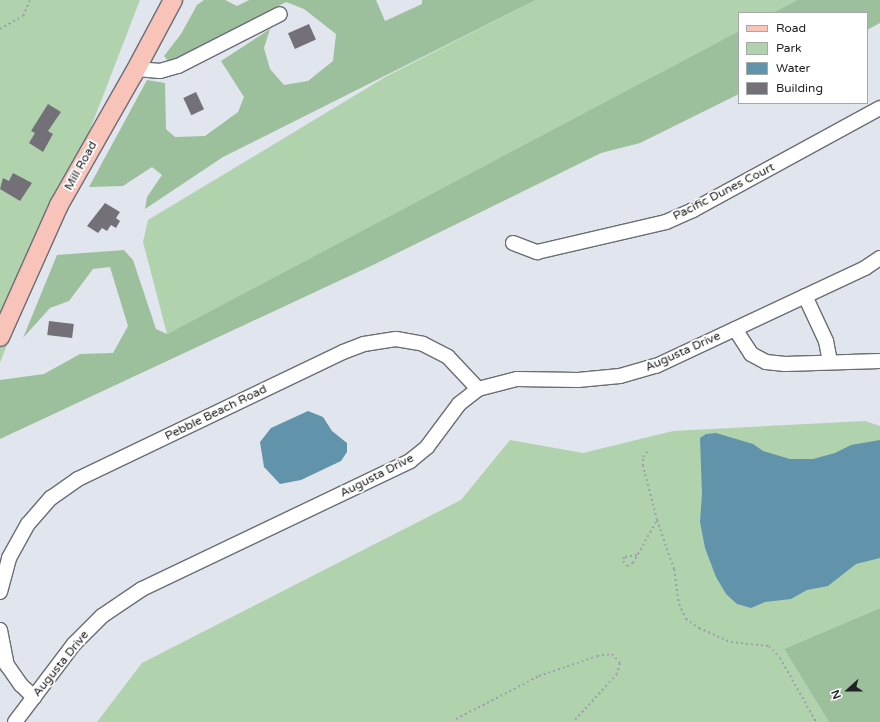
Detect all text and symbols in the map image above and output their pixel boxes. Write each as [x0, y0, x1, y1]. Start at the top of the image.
legend [738, 12, 868, 104]
text: Road [776, 21, 806, 35]
text: Park [776, 41, 802, 55]
text: Water [776, 61, 810, 75]
text: Building [776, 81, 823, 95]
street label: Mill Road [62, 139, 100, 193]
street label: Pacific Dunes Court [671, 160, 777, 224]
street label: Augusta Drive [643, 329, 723, 375]
street label: Pebble Beach Road [163, 382, 269, 444]
street label: Augusta Drive [338, 451, 416, 501]
street label: Augusta Drive [30, 628, 92, 700]
north arrow [828, 670, 868, 710]
text: N [829, 688, 844, 701]

